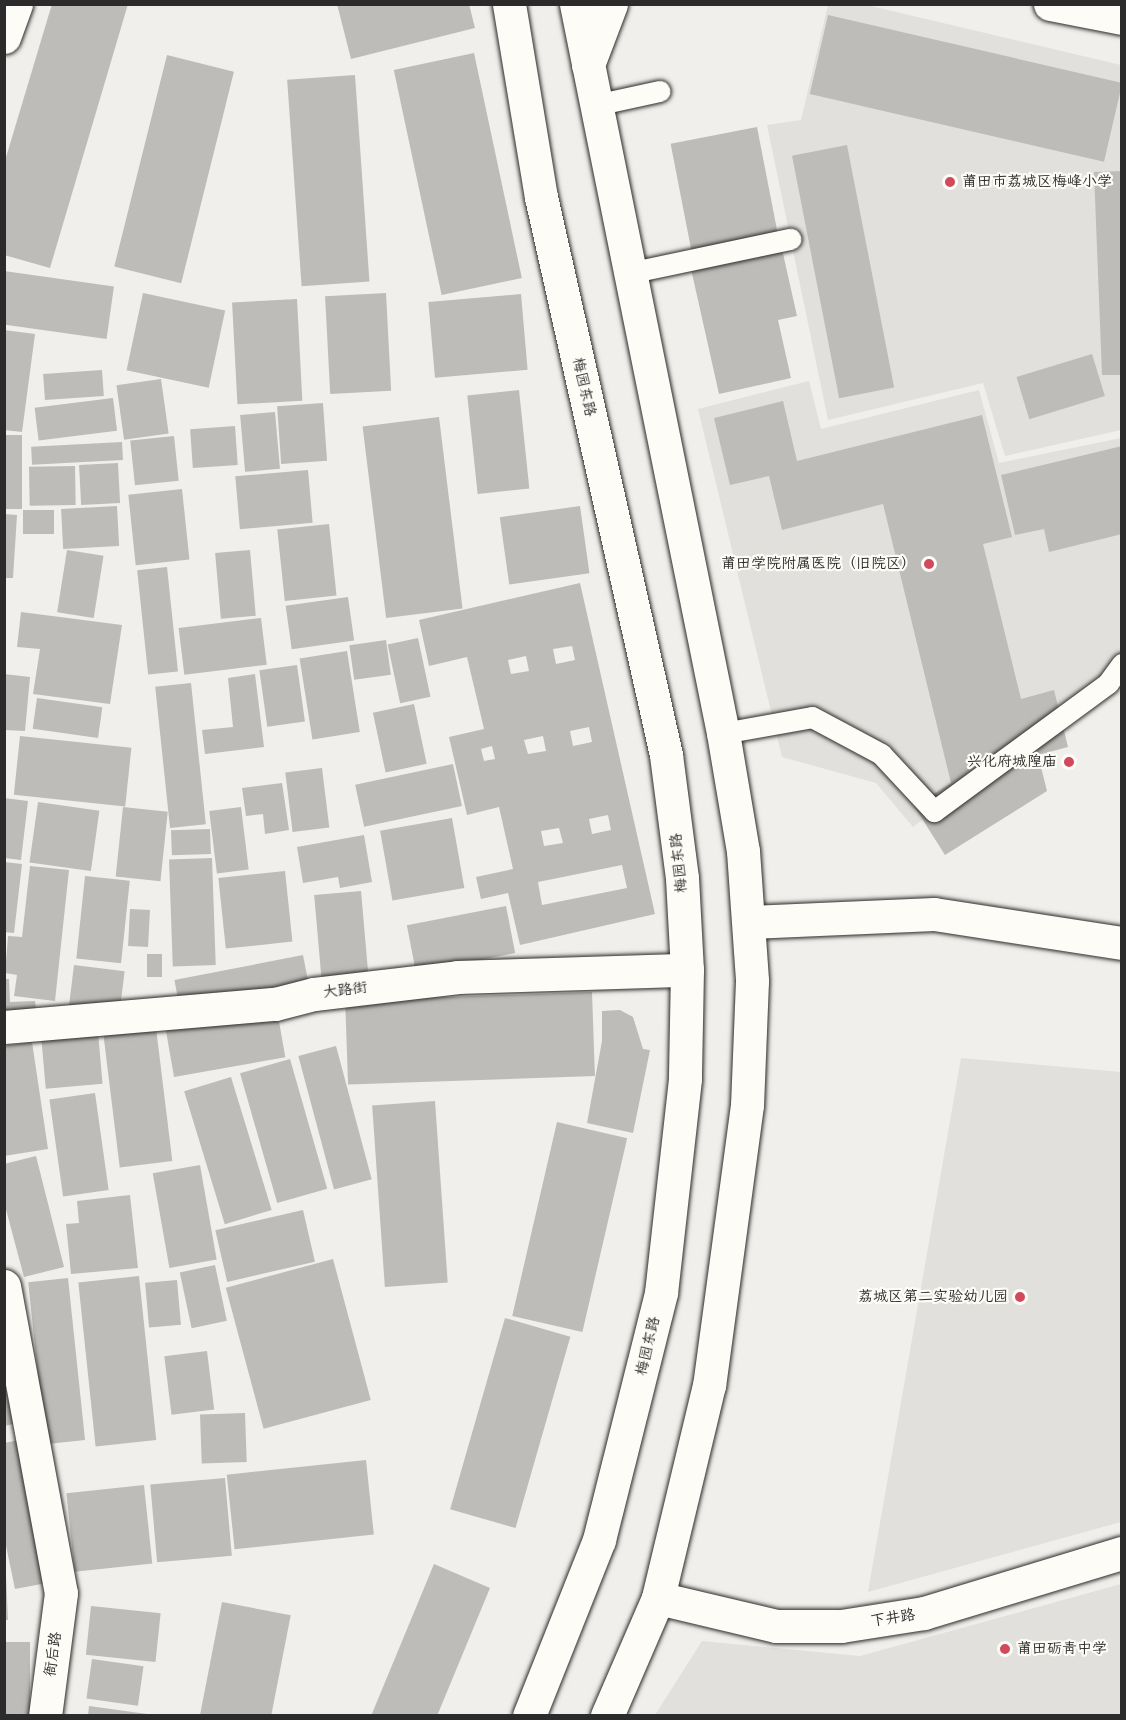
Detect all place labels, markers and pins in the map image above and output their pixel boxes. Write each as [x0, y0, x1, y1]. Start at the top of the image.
place label: 莆田市荔城区梅峰小学 [962, 173, 1112, 191]
marker: 莆田市荔城区梅峰小学 [943, 175, 957, 189]
place label: 莆田学院附属医院（旧院区） [721, 555, 916, 573]
marker: 莆田学院附属医院（旧院区） [920, 555, 938, 573]
place label: 兴化府城隍庙 [967, 753, 1057, 771]
marker: 兴化府城隍庙 [1062, 755, 1076, 769]
place label: 荔城区第二实验幼儿园 [858, 1288, 1008, 1306]
marker: 荔城区第二实验幼儿园 [1013, 1290, 1027, 1304]
place label: 莆田砺青中学 [1017, 1640, 1107, 1658]
marker: 莆田砺青中学 [998, 1642, 1012, 1656]

